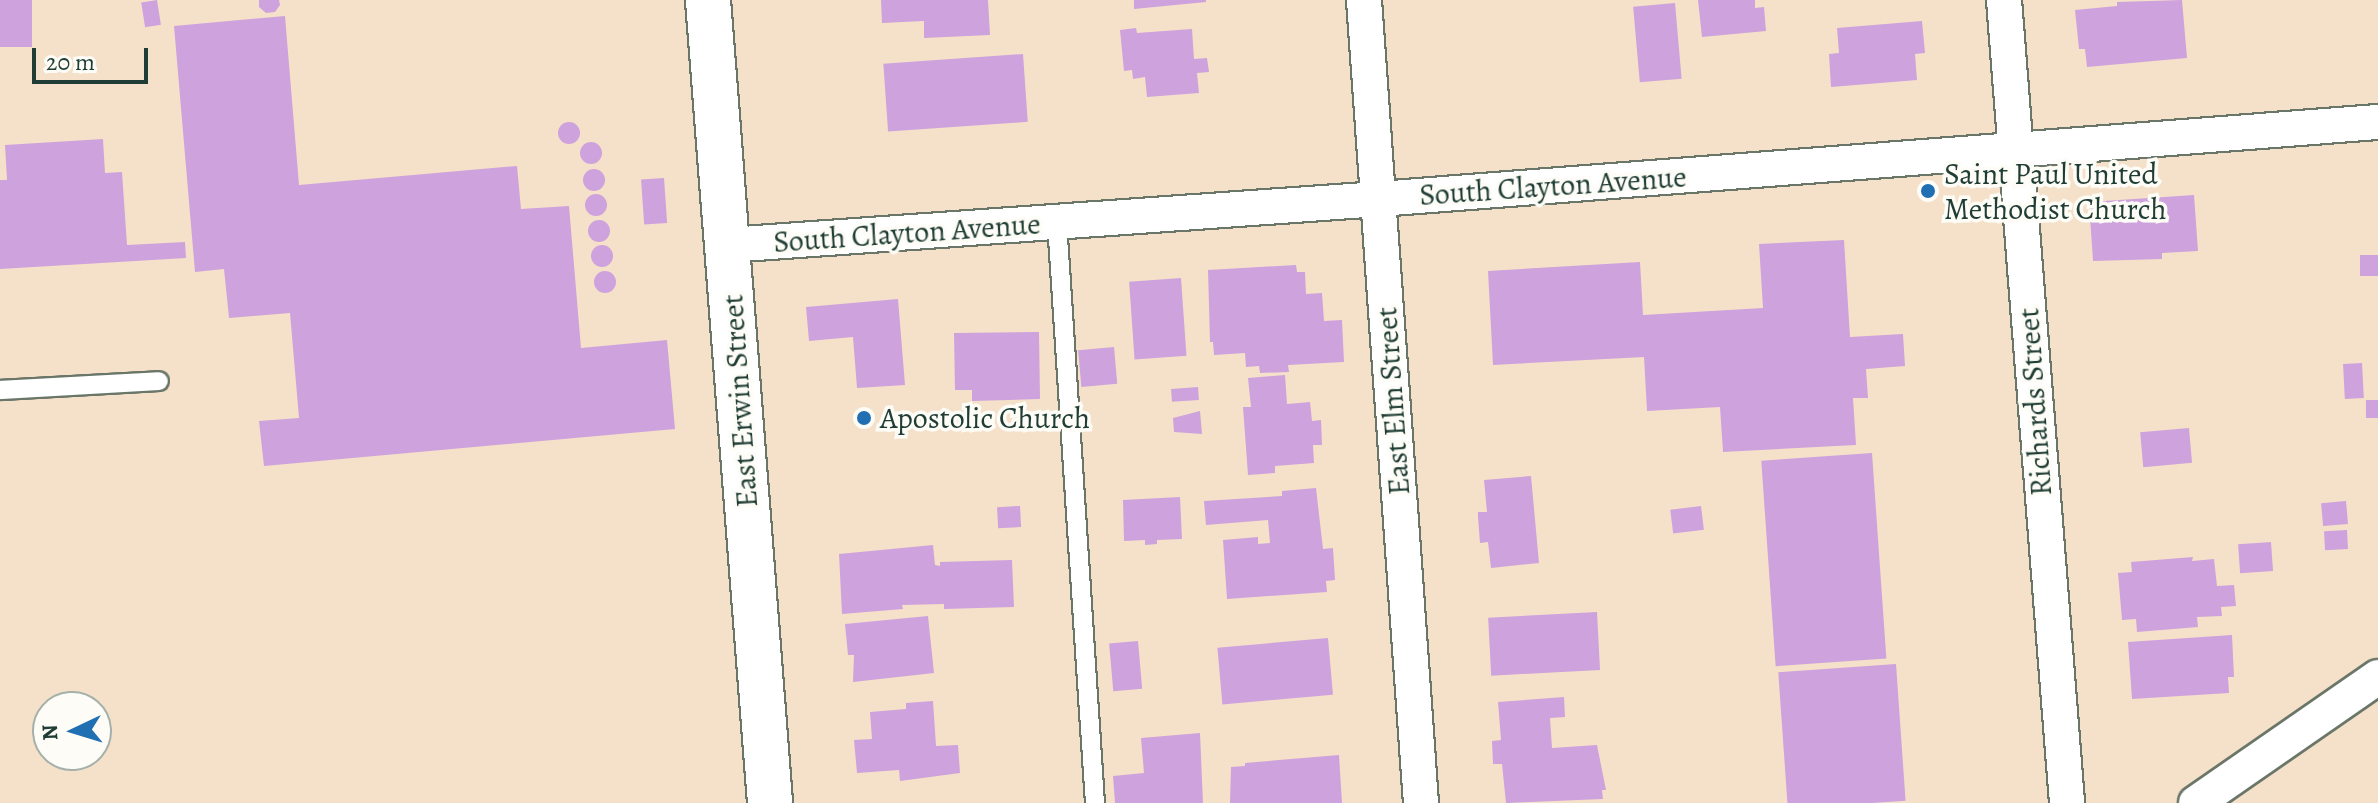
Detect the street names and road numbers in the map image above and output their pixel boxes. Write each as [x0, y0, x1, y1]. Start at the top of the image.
street label: South Clayton Avenue [1418, 159, 1688, 213]
street label: South Clayton Avenue [772, 206, 1042, 260]
street label: East Erwin Street [715, 293, 765, 509]
street label: East Elm Street [1368, 306, 1418, 496]
street label: Richards Street [2010, 307, 2060, 497]

